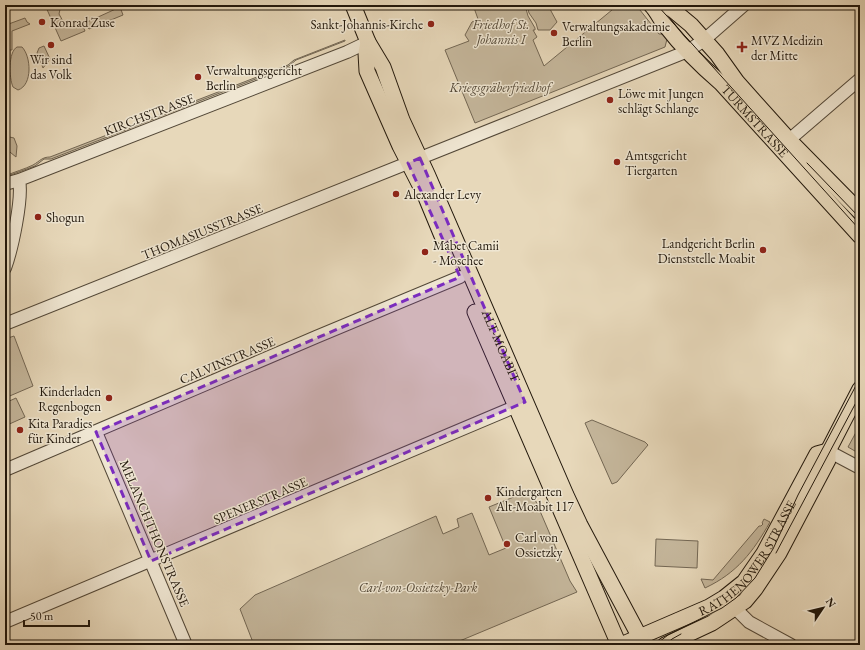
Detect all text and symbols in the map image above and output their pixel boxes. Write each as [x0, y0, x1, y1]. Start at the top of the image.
place label: Konrad Zuse [50, 14, 115, 31]
place label: Sankt-Johannis-Kirche [311, 16, 423, 33]
park label: Friedhof St. Johannis I [472, 16, 529, 48]
marker: Konrad Zuse [37, 17, 47, 27]
place label: Verwaltungsakademie Berlin [562, 18, 670, 50]
marker: Sankt-Johannis-Kirche [426, 19, 436, 29]
marker: Verwaltungsakademie Berlin [549, 28, 559, 38]
place label: MVZ Medizin der Mitte [751, 32, 823, 64]
marker: Wir sind das Volk [46, 40, 56, 50]
marker: MVZ Medizin der Mitte [736, 41, 748, 53]
place label: Wir sind das Volk [30, 51, 73, 83]
place label: Verwaltungsgericht Berlin [206, 62, 302, 94]
marker: Verwaltungsgericht Berlin [193, 72, 203, 82]
park label: Kriegsgräberfriedhof [448, 79, 553, 96]
street label: TURMSTRASSE [717, 81, 792, 161]
place label: Löwe mit Jungen schlägt Schlange [618, 85, 704, 117]
street label: KIRCHSTRASSE [102, 89, 197, 139]
marker: Löwe mit Jungen schlägt Schlange [605, 95, 615, 105]
place label: Amtsgericht Tiergarten [624, 147, 687, 179]
marker: Amtsgericht Tiergarten [612, 157, 622, 167]
place label: Alexander Levy [403, 186, 481, 203]
marker: Alexander Levy [391, 189, 401, 199]
street label: THOMASIUSSTRASSE [139, 199, 265, 263]
place label: Shogun [46, 209, 85, 226]
marker: Shogun [33, 212, 43, 222]
place label: Landgericht Berlin Dienststelle Moabit [658, 235, 755, 267]
place label: Mabet Camii - Moschee [433, 237, 499, 269]
marker: Landgericht Berlin Dienststelle Moabit [758, 245, 768, 255]
marker: Mabet Camii - Moschee [420, 247, 430, 257]
street label: ALT-MOABIT [477, 306, 524, 385]
street label: CALVINSTRASSE [177, 333, 278, 388]
place label: Kinderladen Regenbogen [38, 383, 101, 415]
marker: Kinderladen Regenbogen [104, 393, 114, 403]
place label: Kita Paradies für Kinder [28, 415, 92, 447]
marker: Kita Paradies für Kinder [15, 425, 25, 435]
street label: MELANCHTHONSTRASSE [116, 457, 193, 609]
street label: SPENERSTRASSE [211, 473, 310, 528]
place label: Kindergarten Alt-Moabit 117 [495, 483, 575, 515]
marker: Kindergarten Alt-Moabit 117 [483, 493, 493, 503]
street label: RATHENOWER STRASSE [696, 497, 800, 620]
place label: Carl von Ossietzky [515, 529, 563, 561]
marker: Carl von Ossietzky [502, 539, 512, 549]
park label: Carl-von-Ossietzky-Park [359, 579, 477, 596]
north arrow [803, 588, 843, 628]
text: N [823, 595, 840, 610]
scale bar [24, 602, 89, 628]
text: 50 m [30, 608, 54, 624]

